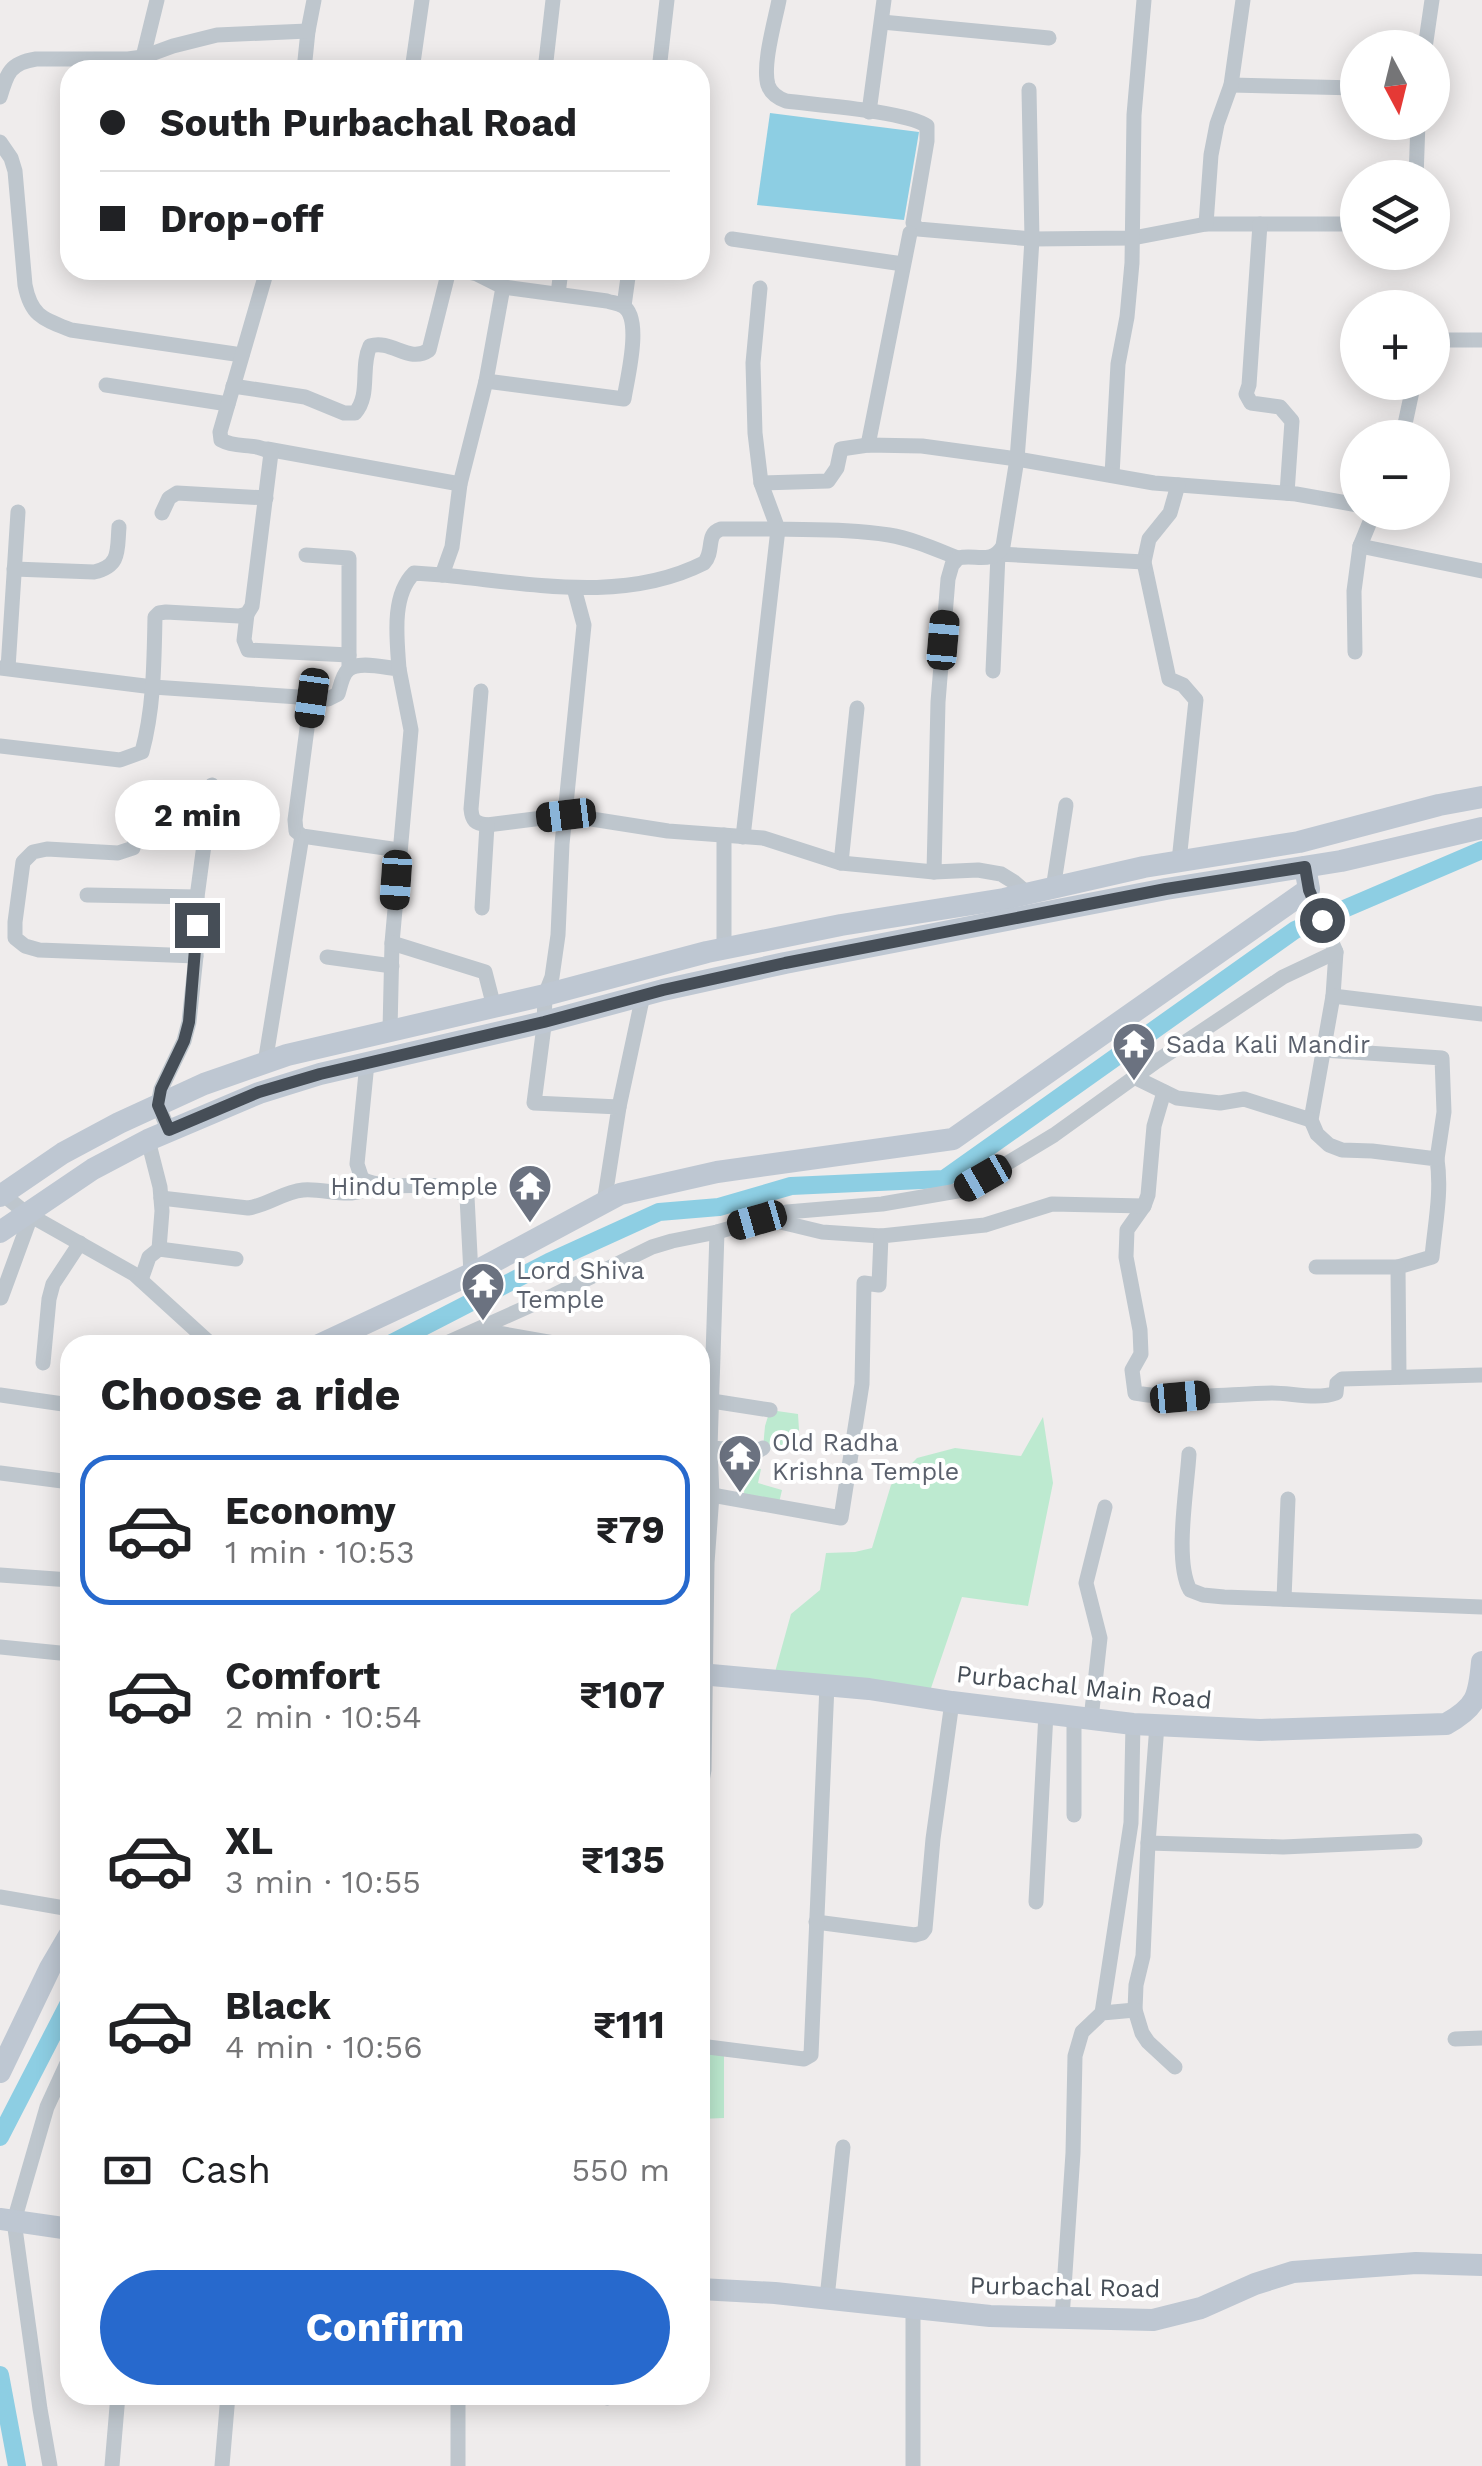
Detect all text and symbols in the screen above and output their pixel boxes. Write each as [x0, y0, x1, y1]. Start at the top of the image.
north arrow [1340, 30, 1450, 140]
map controls [1340, 30, 1450, 530]
text: South Purbachal Road [160, 101, 577, 145]
button: layers [1340, 160, 1450, 270]
text: Drop-off [160, 197, 324, 241]
button: + [1340, 290, 1450, 400]
button: − [1340, 420, 1450, 530]
car [925, 609, 961, 671]
car [293, 666, 331, 730]
callout: 2 min [114, 780, 280, 850]
text: 2 min [154, 796, 241, 834]
car [534, 796, 598, 834]
car [379, 849, 413, 911]
route start [1300, 898, 1345, 943]
route end [175, 903, 220, 948]
temple icon: Sada Kali Mandir [1111, 1021, 1157, 1082]
place label: Sada Kali Mandir [1166, 1030, 1370, 1059]
car [950, 1150, 1016, 1206]
temple icon: Hindu Temple [507, 1163, 553, 1224]
place label: Hindu Temple [330, 1172, 498, 1201]
car [724, 1197, 790, 1243]
place label: Lord Shiva Temple [516, 1256, 645, 1314]
temple icon: Lord Shiva Temple [460, 1261, 506, 1322]
text: Choose a ride [100, 1368, 400, 1421]
car [1149, 1379, 1211, 1415]
place label: Old Radha Krishna Temple [772, 1428, 959, 1486]
temple icon: Old Radha Krishna Temple [717, 1433, 763, 1494]
icon: car [105, 1485, 195, 1575]
text: Economy [225, 1489, 396, 1533]
text: ₹79 [596, 1508, 665, 1552]
text: 1 min · 10:53 [225, 1533, 415, 1571]
icon: car [105, 1650, 195, 1740]
text: Comfort [225, 1654, 380, 1698]
street label: Purbachal Main Road [955, 1659, 1213, 1715]
text: ₹107 [579, 1673, 665, 1717]
text: 2 min · 10:54 [225, 1698, 422, 1736]
icon: car [105, 1815, 195, 1905]
text: XL [225, 1819, 273, 1863]
text: ₹135 [581, 1838, 665, 1882]
text: 3 min · 10:55 [225, 1863, 421, 1901]
icon: car [105, 1980, 195, 2070]
text: Black [225, 1984, 331, 2028]
text: ₹111 [593, 2003, 665, 2047]
text: 4 min · 10:56 [225, 2028, 423, 2066]
icon: cash [100, 2143, 155, 2198]
text: Cash [180, 2148, 271, 2192]
text: 550 m [571, 2151, 670, 2189]
button: Confirm [100, 2270, 670, 2385]
street label: Purbachal Road [969, 2271, 1161, 2303]

